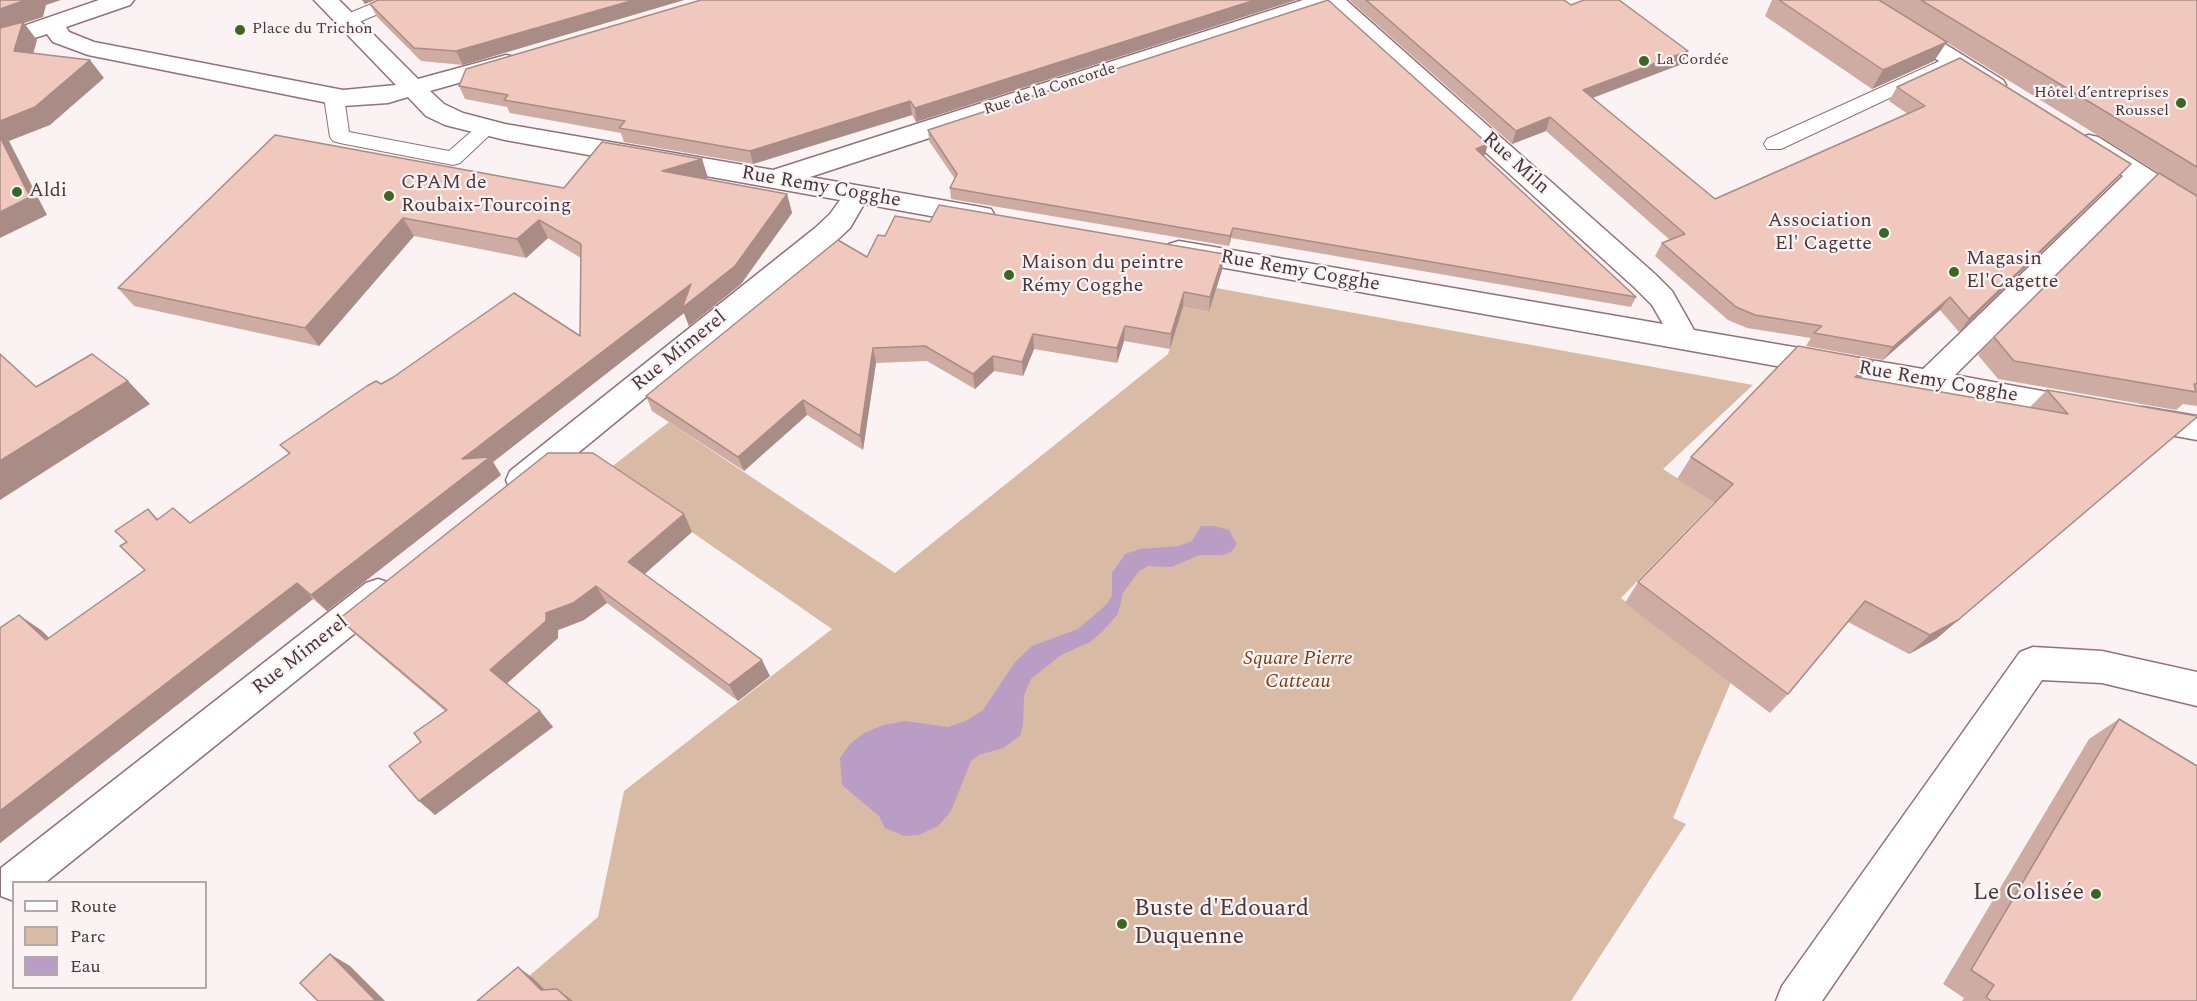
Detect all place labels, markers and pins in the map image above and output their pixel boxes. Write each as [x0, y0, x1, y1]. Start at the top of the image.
place label: Place du Trichon [252, 20, 373, 40]
marker: Place du Trichon [233, 23, 247, 37]
place label: La Cordée [1656, 51, 1729, 71]
marker: La Cordée [1637, 54, 1651, 68]
place label: Hôtel d’entreprises Roussel [2034, 84, 2169, 122]
marker: Hôtel d’entreprises Roussel [2174, 96, 2188, 110]
place label: CPAM de Roubaix-Tourcoing [401, 172, 572, 219]
place label: Aldi [29, 180, 67, 204]
marker: Aldi [10, 185, 24, 199]
marker: CPAM de Roubaix-Tourcoing [382, 189, 396, 203]
place label: Association El' Cagette [1768, 210, 1872, 257]
marker: Association El' Cagette [1877, 226, 1891, 240]
place label: Magasin El'Cagette [1966, 248, 2058, 295]
place label: Maison du peintre Rémy Cogghe [1021, 252, 1184, 299]
marker: Magasin El'Cagette [1947, 265, 1961, 279]
marker: Maison du peintre Rémy Cogghe [1002, 268, 1016, 282]
place label: Le Colisée [1973, 880, 2084, 908]
marker: Le Colisée [2089, 887, 2103, 901]
place label: Buste d'Edouard Duquenne [1134, 896, 1309, 952]
marker: Buste d'Edouard Duquenne [1115, 917, 1129, 931]

